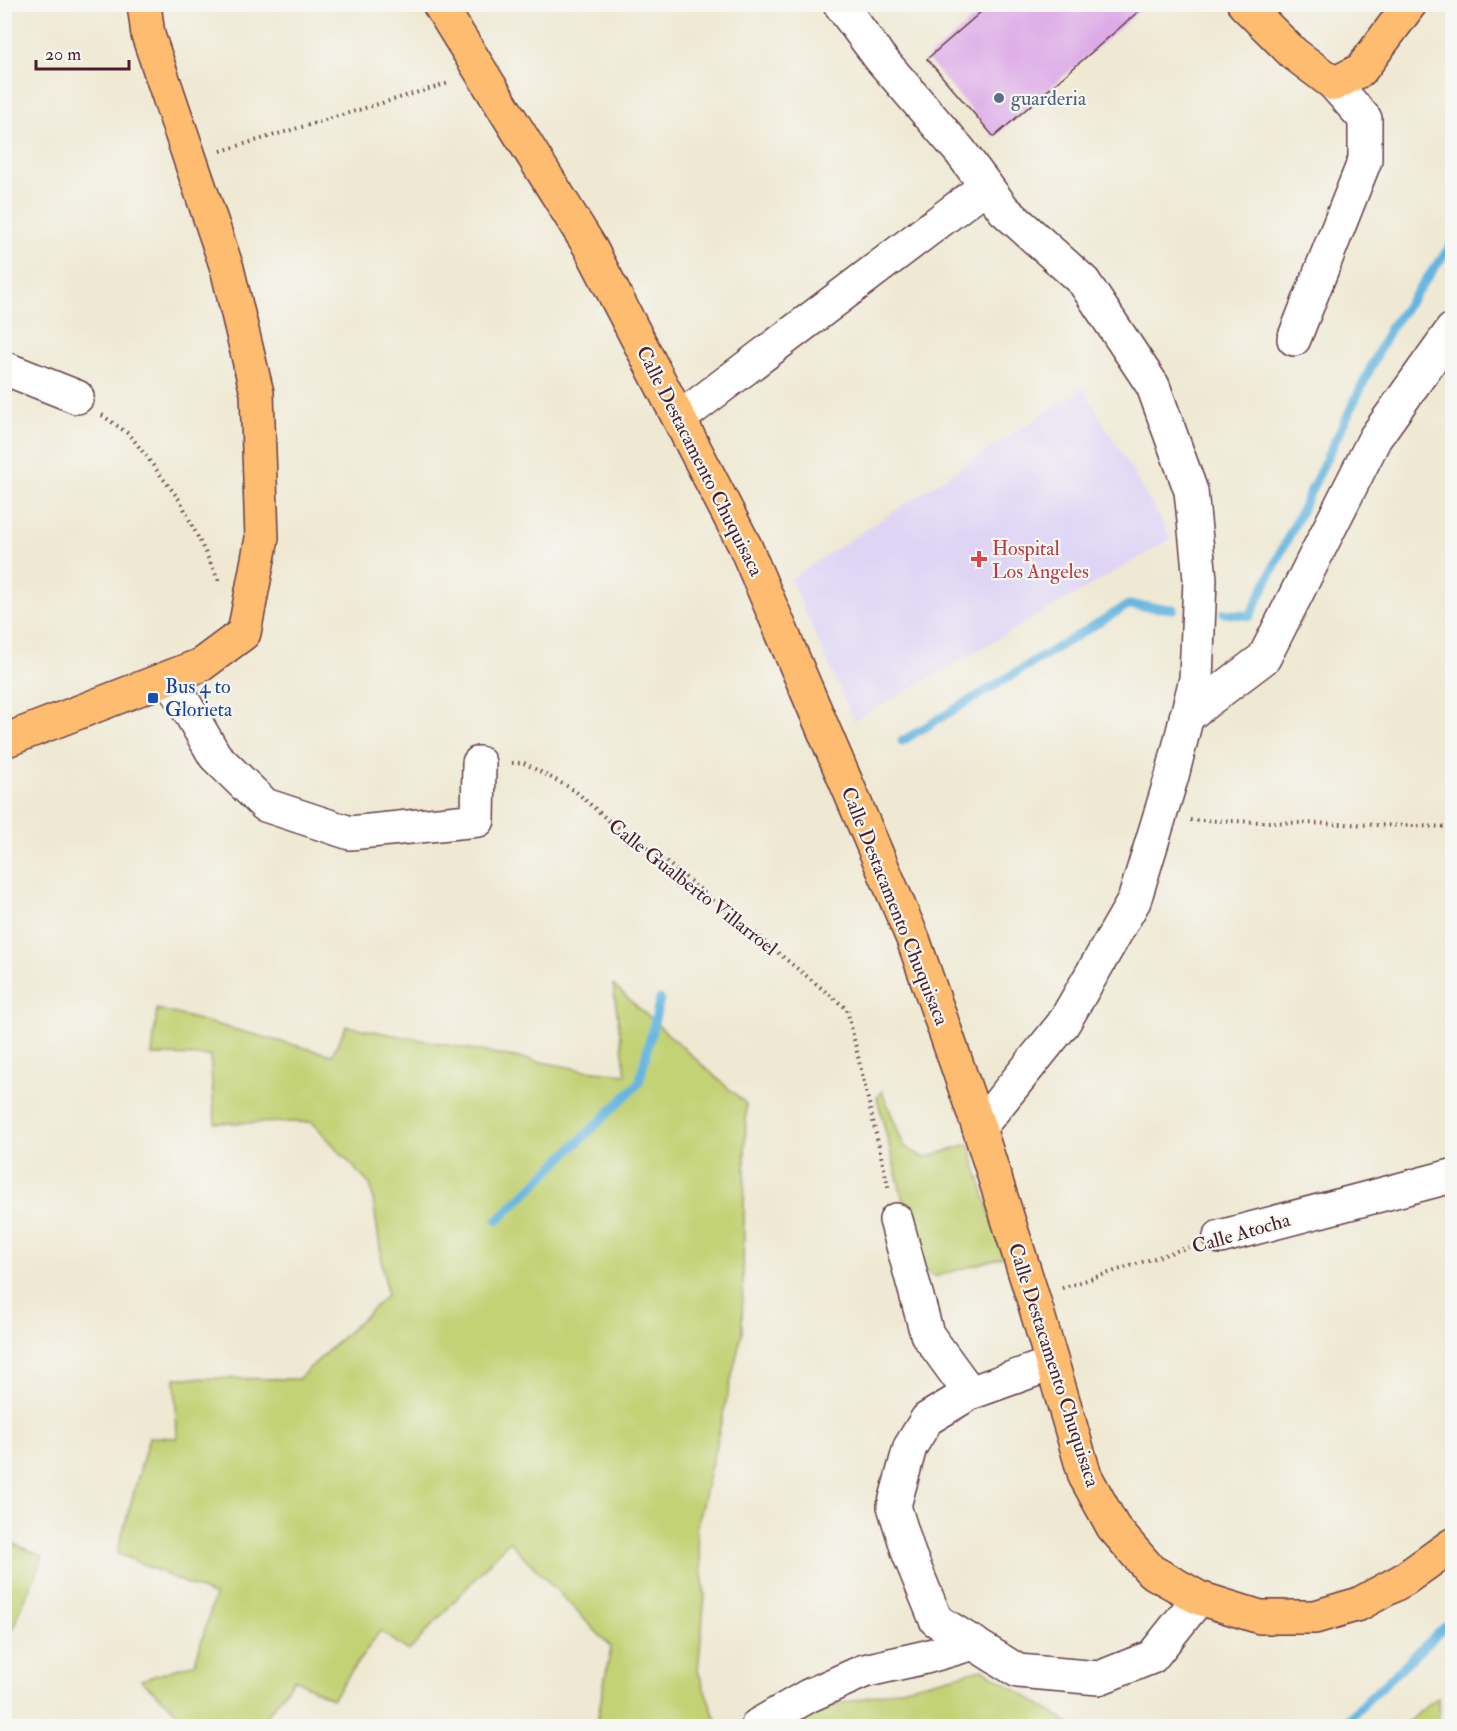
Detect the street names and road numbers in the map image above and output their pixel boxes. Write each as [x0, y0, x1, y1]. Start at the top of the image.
street label: Calle Destacamento Chuquisaca [631, 342, 769, 581]
street label: Calle Destacamento Chuquisaca [836, 783, 955, 1030]
street label: Calle Gualberto Villarroel [603, 813, 783, 961]
street label: Calle Atocha [1189, 1207, 1294, 1259]
street label: Calle Destacamento Chuquisaca [1003, 1240, 1106, 1491]

